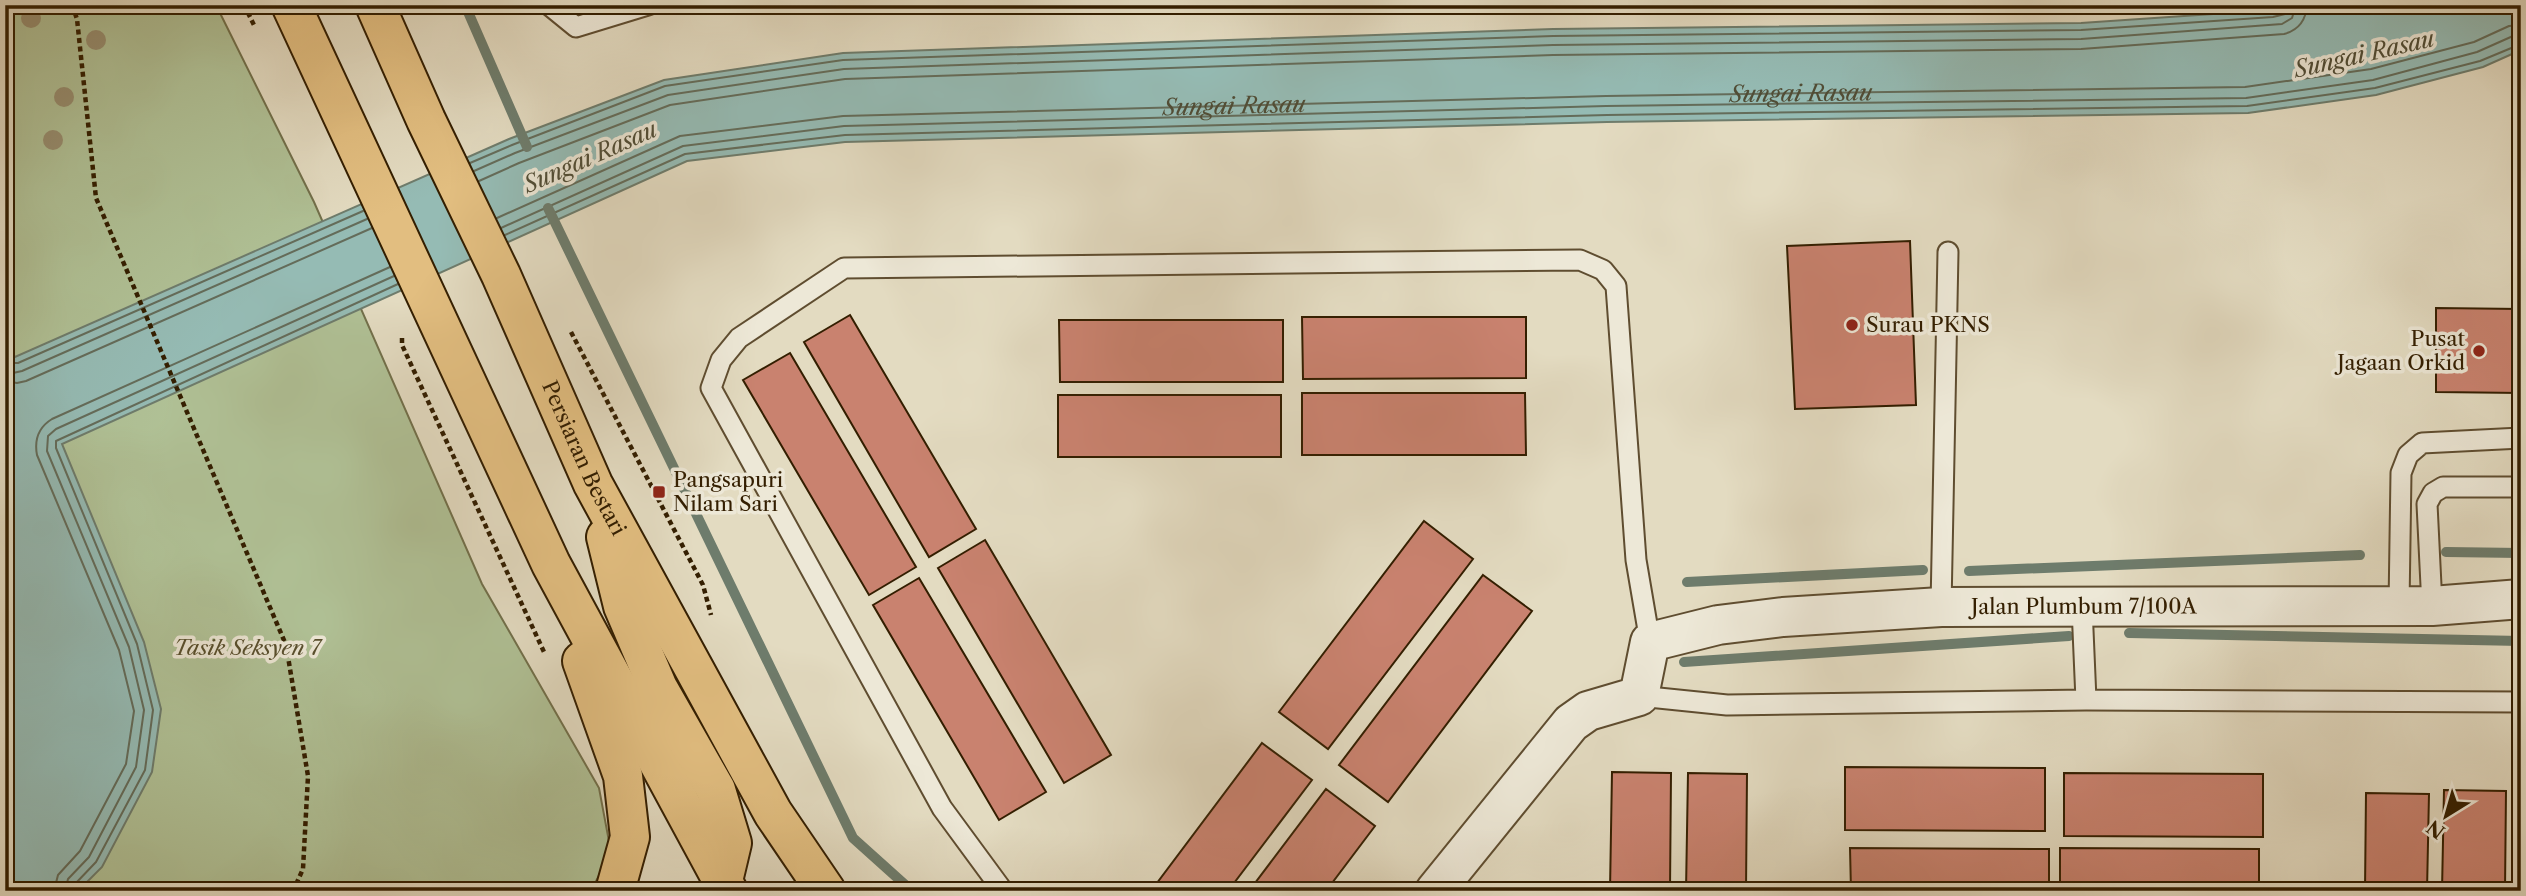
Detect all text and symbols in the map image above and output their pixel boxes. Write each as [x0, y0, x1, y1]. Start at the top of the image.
water label: Sungai Rasau [2289, 24, 2437, 84]
water label: Sungai Rasau [1727, 78, 1873, 108]
water label: Sungai Rasau [1160, 90, 1307, 122]
water label: Sungai Rasau [517, 115, 661, 200]
place label: Surau PKNS [1866, 312, 1990, 337]
marker: Surau PKNS [1844, 317, 1860, 333]
place label: Pusat Jagaan Orkid [2334, 326, 2466, 375]
marker: Pusat Jagaan Orkid [2471, 343, 2487, 359]
street label: Persiaran Bestari [537, 377, 632, 540]
place label: Pangsapuri Nilam Sari [673, 467, 783, 516]
marker: Pangsapuri Nilam Sari [651, 484, 667, 500]
street label: Jalan Plumbum 7/100A [1968, 593, 2197, 619]
park label: Tasik Seksyen 7 [174, 635, 323, 660]
north arrow [2410, 780, 2480, 850]
text: N [2423, 815, 2450, 843]

